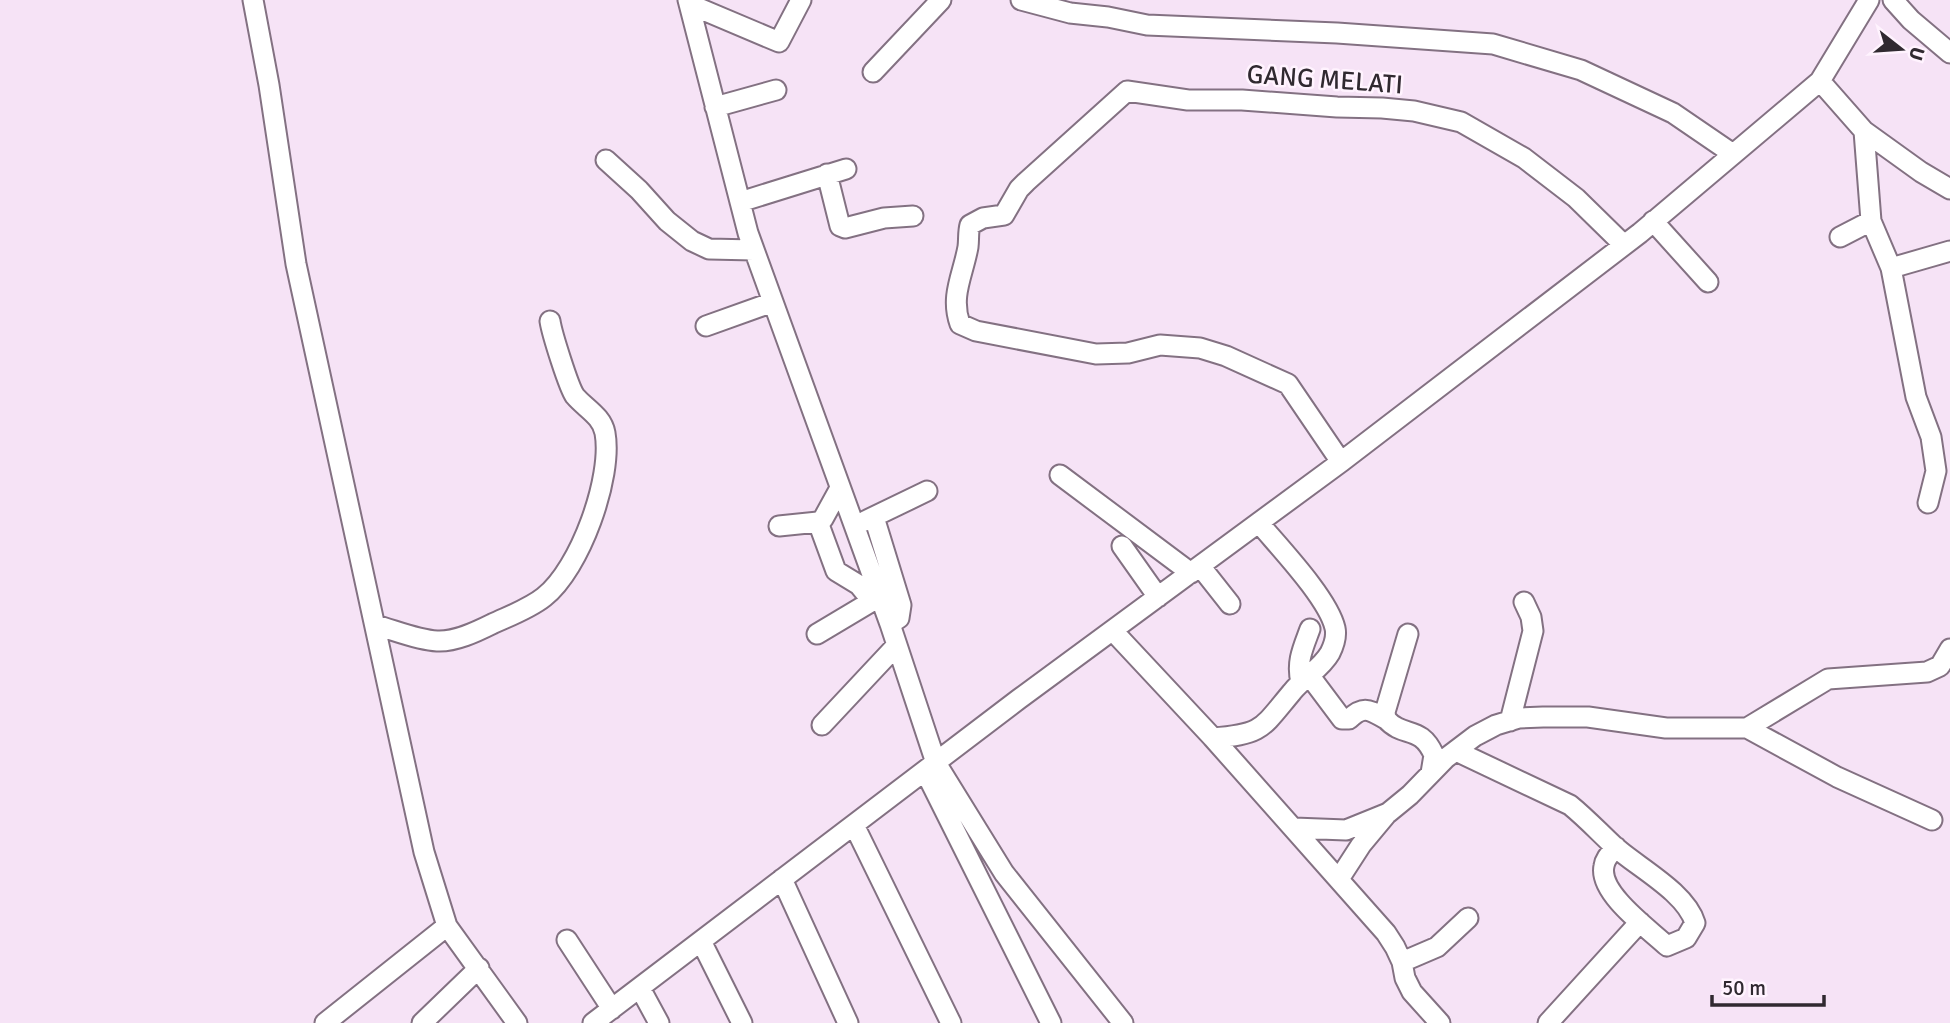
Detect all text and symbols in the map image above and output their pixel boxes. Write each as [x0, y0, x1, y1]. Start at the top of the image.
north arrow [1866, 14, 1936, 84]
text: U [1903, 44, 1930, 63]
street label: GANG MELATI [1246, 59, 1404, 101]
scale bar [1712, 964, 1824, 1008]
text: 50 m [1722, 975, 1766, 1001]

